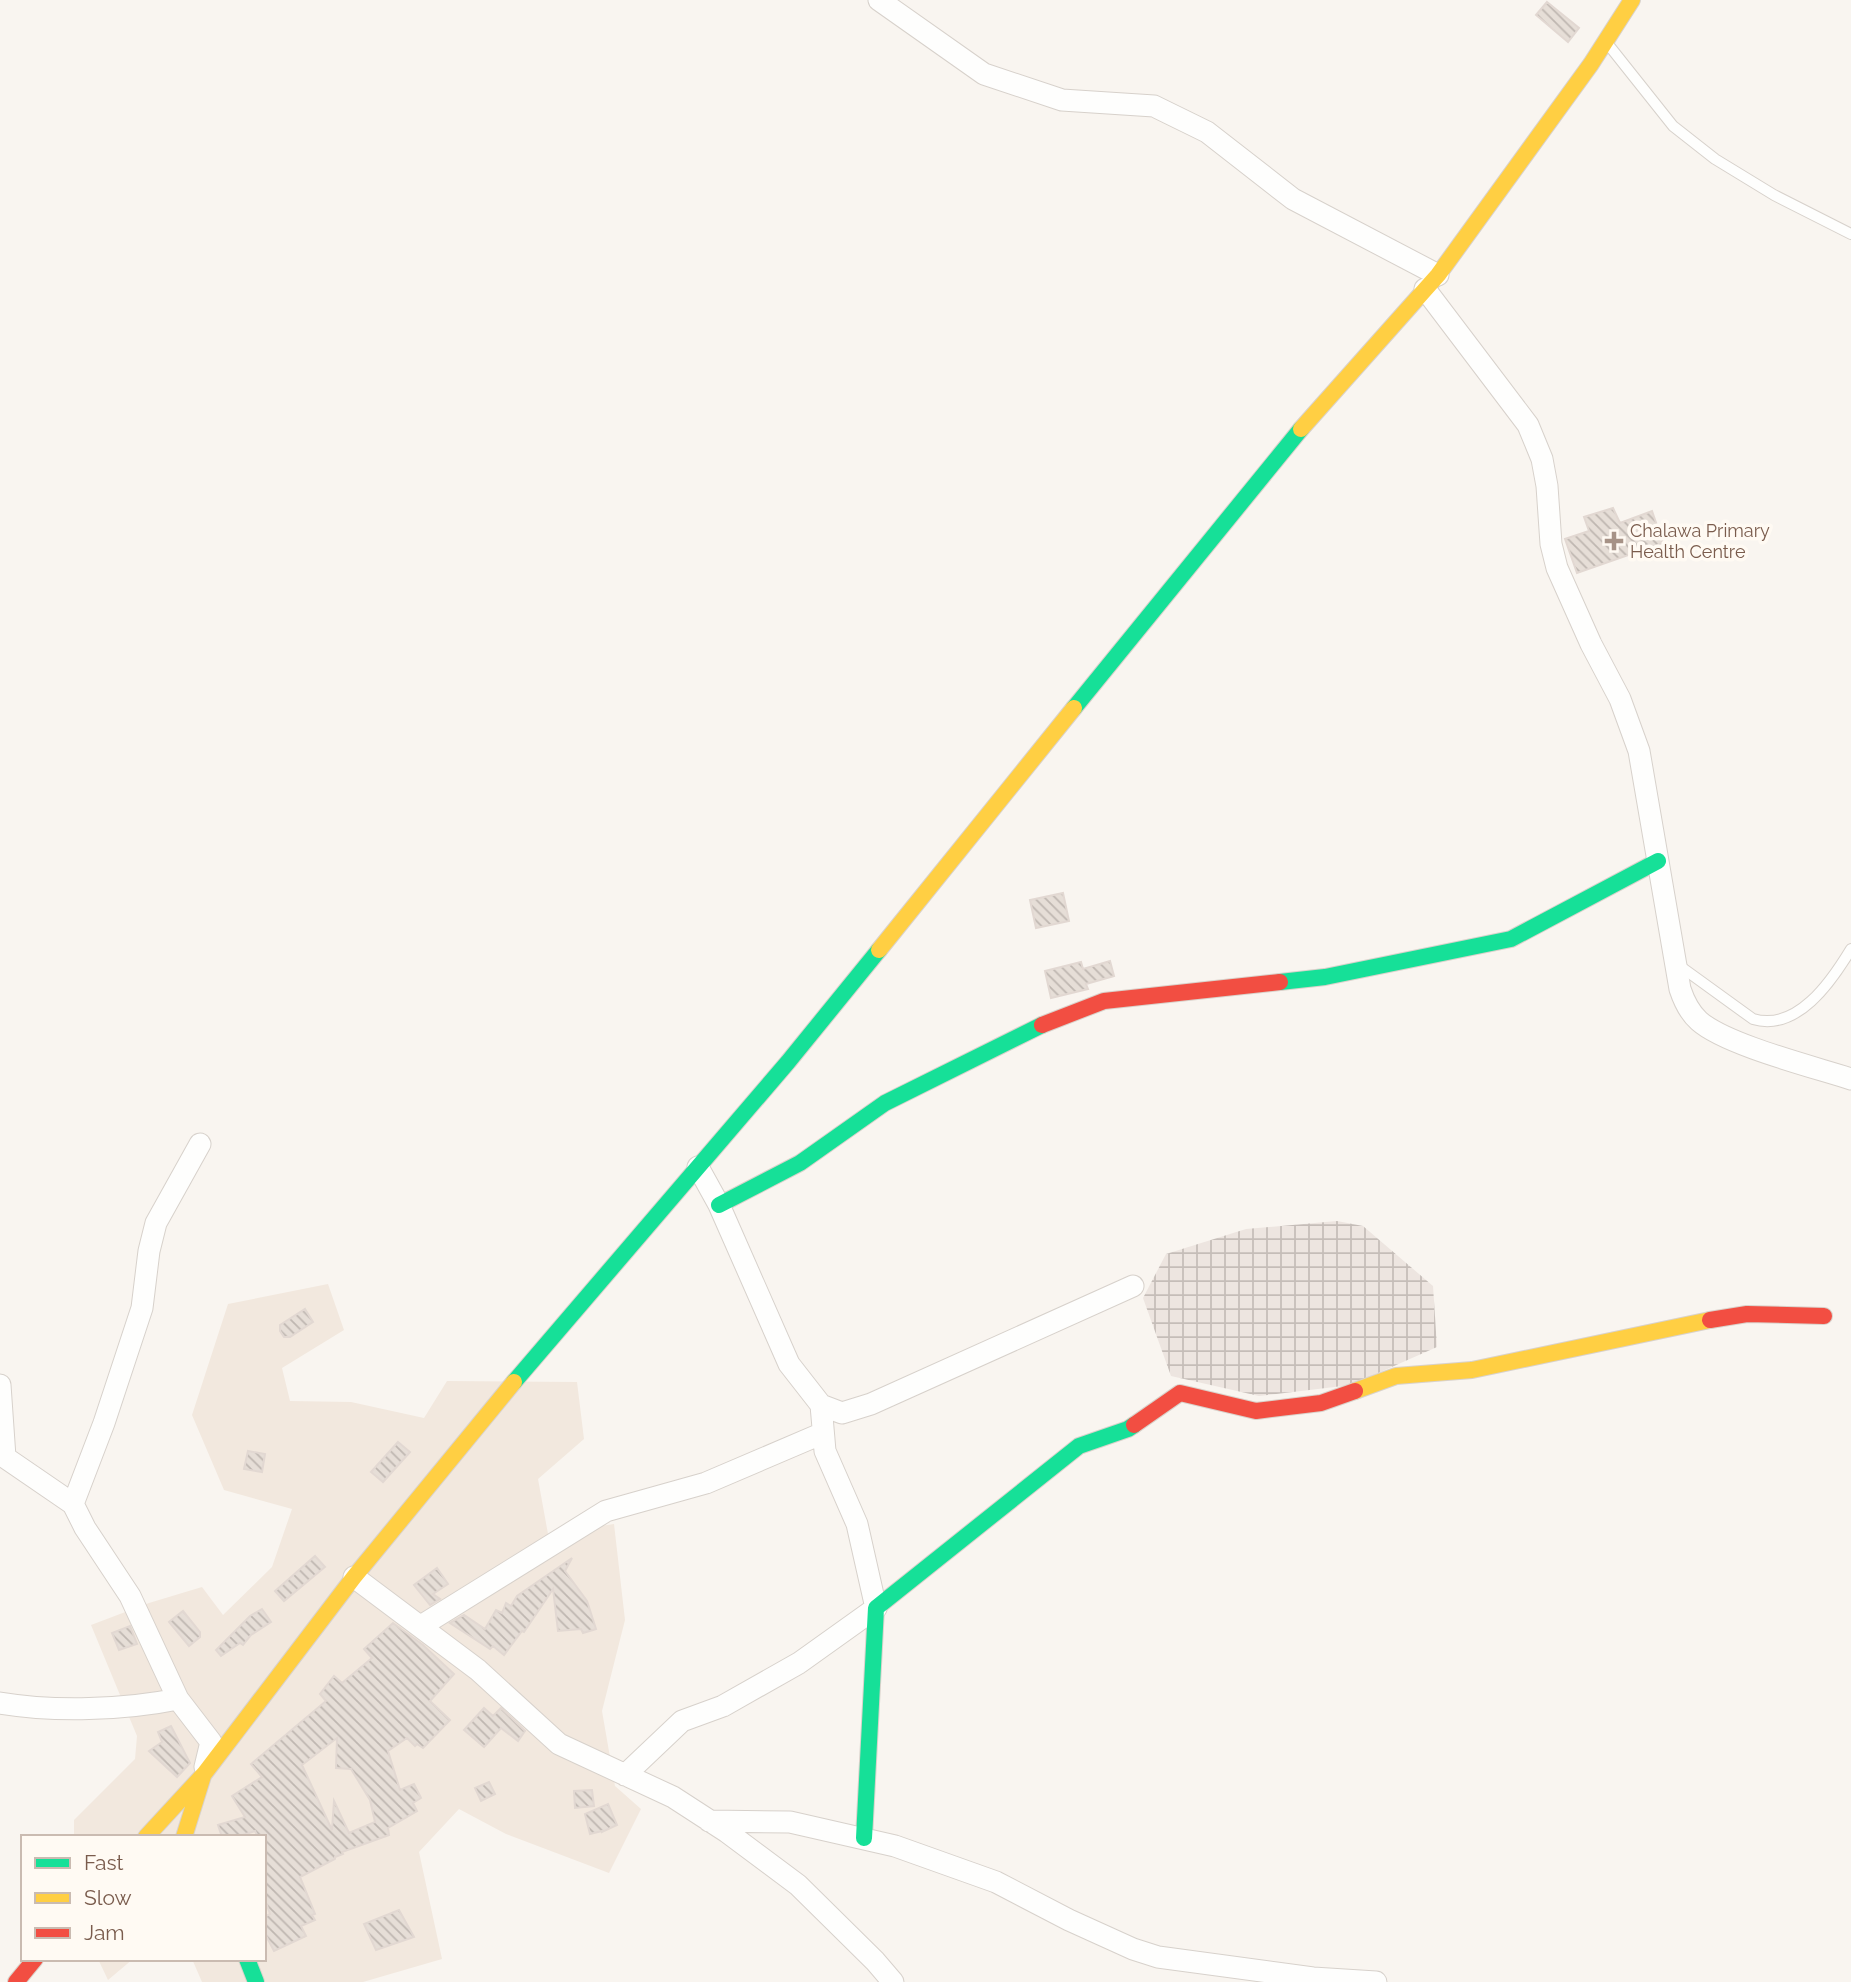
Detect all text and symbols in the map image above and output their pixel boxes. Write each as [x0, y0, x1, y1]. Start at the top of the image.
place label: Chalawa Primary Health Centre [1630, 520, 1770, 562]
marker: Chalawa Primary Health Centre [1604, 531, 1624, 551]
legend [21, 1835, 266, 1961]
text: Fast [84, 1850, 124, 1875]
text: Slow [84, 1885, 132, 1910]
text: Jam [84, 1920, 125, 1945]

